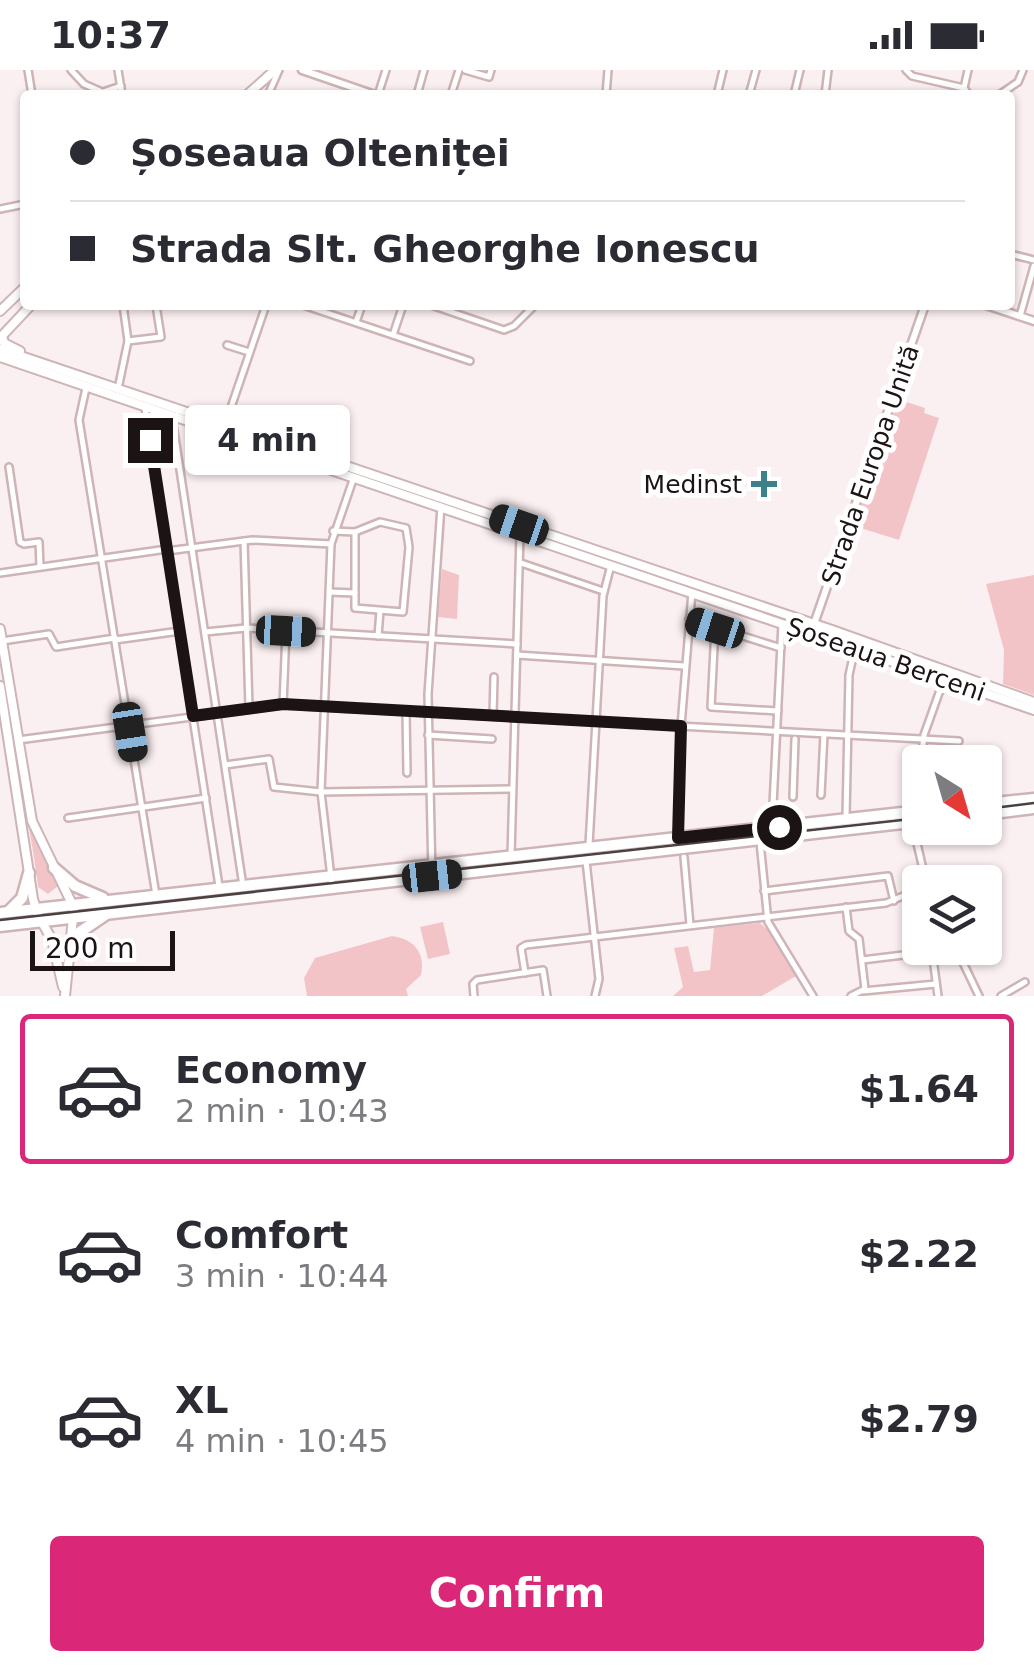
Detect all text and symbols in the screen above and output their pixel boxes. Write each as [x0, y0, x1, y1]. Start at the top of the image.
text: 10:37 [50, 13, 171, 57]
text: Șoseaua Olteniței [130, 131, 510, 175]
text: Strada Slt. Gheorghe Ionescu [130, 227, 760, 271]
street label: Strada Europa Unită [816, 341, 925, 589]
callout: 4 min [185, 405, 350, 475]
route end [128, 418, 173, 463]
text: 4 min [217, 421, 318, 459]
place label: Medinst [644, 470, 742, 499]
marker: Medinst [751, 471, 777, 497]
car [486, 501, 552, 549]
car [682, 604, 748, 652]
street label: Șoseaua Berceni [783, 612, 989, 707]
car [255, 614, 317, 648]
car [110, 700, 150, 764]
north arrow [902, 745, 1002, 845]
map controls [902, 745, 1002, 965]
route start [757, 805, 802, 850]
car [401, 858, 463, 894]
button: layers [902, 865, 1002, 965]
scale bar [30, 926, 175, 970]
text: 200 m [45, 932, 135, 965]
icon: car [55, 1044, 145, 1134]
text: Economy [175, 1048, 367, 1092]
text: $1.64 [859, 1067, 979, 1111]
text: 2 min · 10:43 [175, 1092, 389, 1130]
icon: car [55, 1209, 145, 1299]
text: Comfort [175, 1213, 348, 1257]
text: $2.22 [859, 1232, 979, 1276]
text: 3 min · 10:44 [175, 1257, 389, 1295]
icon: car [55, 1374, 145, 1464]
text: XL [175, 1378, 229, 1422]
text: $2.79 [859, 1397, 979, 1441]
text: 4 min · 10:45 [175, 1422, 389, 1460]
button: Confirm [50, 1536, 984, 1651]

